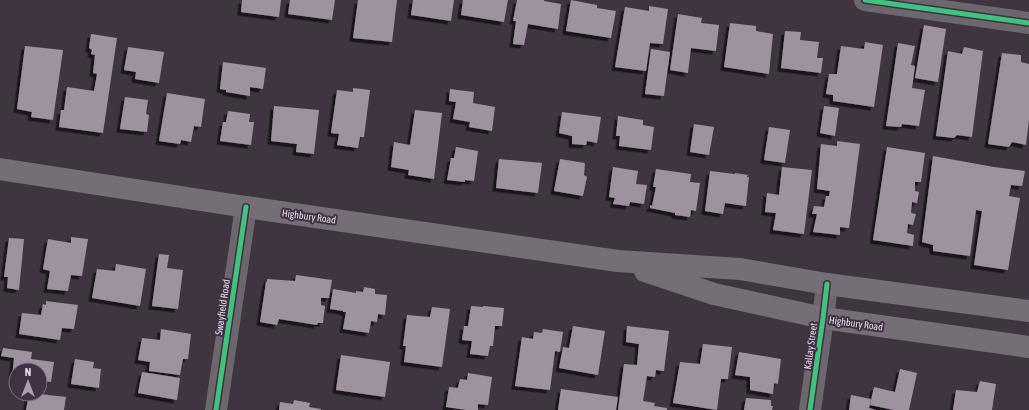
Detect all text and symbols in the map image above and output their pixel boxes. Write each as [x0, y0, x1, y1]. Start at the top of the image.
street label: Highbury Road [281, 207, 337, 226]
street label: Swayfield Road [213, 278, 232, 336]
street label: Highbury Road [828, 314, 884, 333]
street label: Kallay Street [802, 322, 819, 370]
north arrow [8, 362, 48, 402]
text: N [25, 366, 31, 378]

